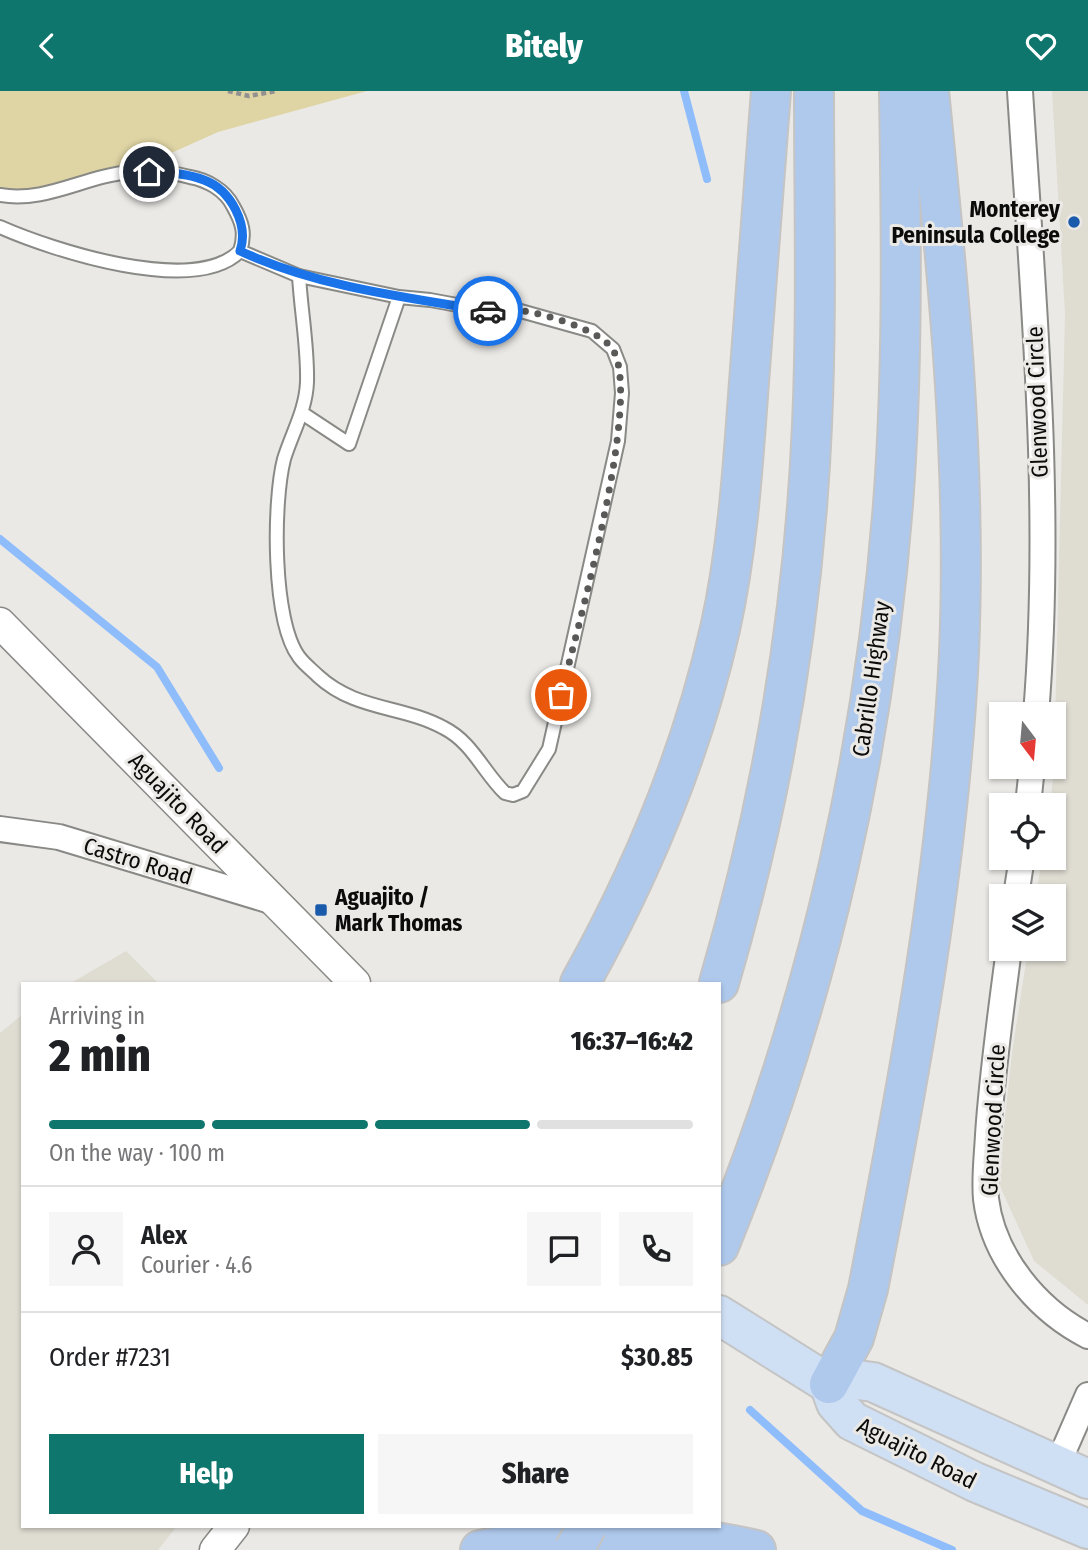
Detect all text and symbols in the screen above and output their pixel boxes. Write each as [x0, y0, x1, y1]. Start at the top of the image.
icon: back [28, 27, 66, 65]
text: Bitely [505, 27, 583, 65]
icon: heart [1022, 27, 1060, 65]
pin [119, 142, 179, 202]
icon: home [130, 153, 168, 191]
place label: Monterey Peninsula College [892, 195, 1061, 249]
marker: Monterey Peninsula College [1066, 214, 1082, 230]
courier [453, 276, 523, 346]
icon: car [469, 292, 507, 330]
street label: Glenwood Circle [1020, 326, 1054, 478]
street label: Cabrillo Highway [846, 599, 896, 759]
pin [531, 665, 591, 725]
icon: bag [542, 676, 580, 714]
north arrow [989, 702, 1066, 779]
map controls [989, 702, 1066, 961]
street label: Aguajito Road [123, 747, 233, 859]
button: locate [989, 793, 1066, 870]
street label: Castro Road [80, 831, 196, 891]
place label: Aguajito / Mark Thomas [334, 883, 462, 937]
button: layers [989, 884, 1066, 961]
marker: Aguajito / Mark Thomas [313, 902, 329, 918]
text: Arriving in [49, 1002, 145, 1030]
text: 16:37–16:42 [571, 1026, 693, 1057]
text: 2 min [49, 1028, 151, 1083]
street label: Glenwood Circle [975, 1044, 1011, 1196]
text: On the way · 100 m [49, 1139, 225, 1167]
button: person [49, 1212, 123, 1286]
button: chat [527, 1212, 601, 1286]
button: phone [619, 1212, 693, 1286]
text: Alex [141, 1220, 187, 1251]
text: Courier · 4.6 [141, 1251, 252, 1279]
text: Order #7231 [49, 1342, 171, 1373]
text: $30.85 [621, 1342, 693, 1373]
street label: Aguajito Road [853, 1411, 981, 1495]
button: Help [49, 1434, 364, 1514]
button: Share [378, 1434, 693, 1514]

